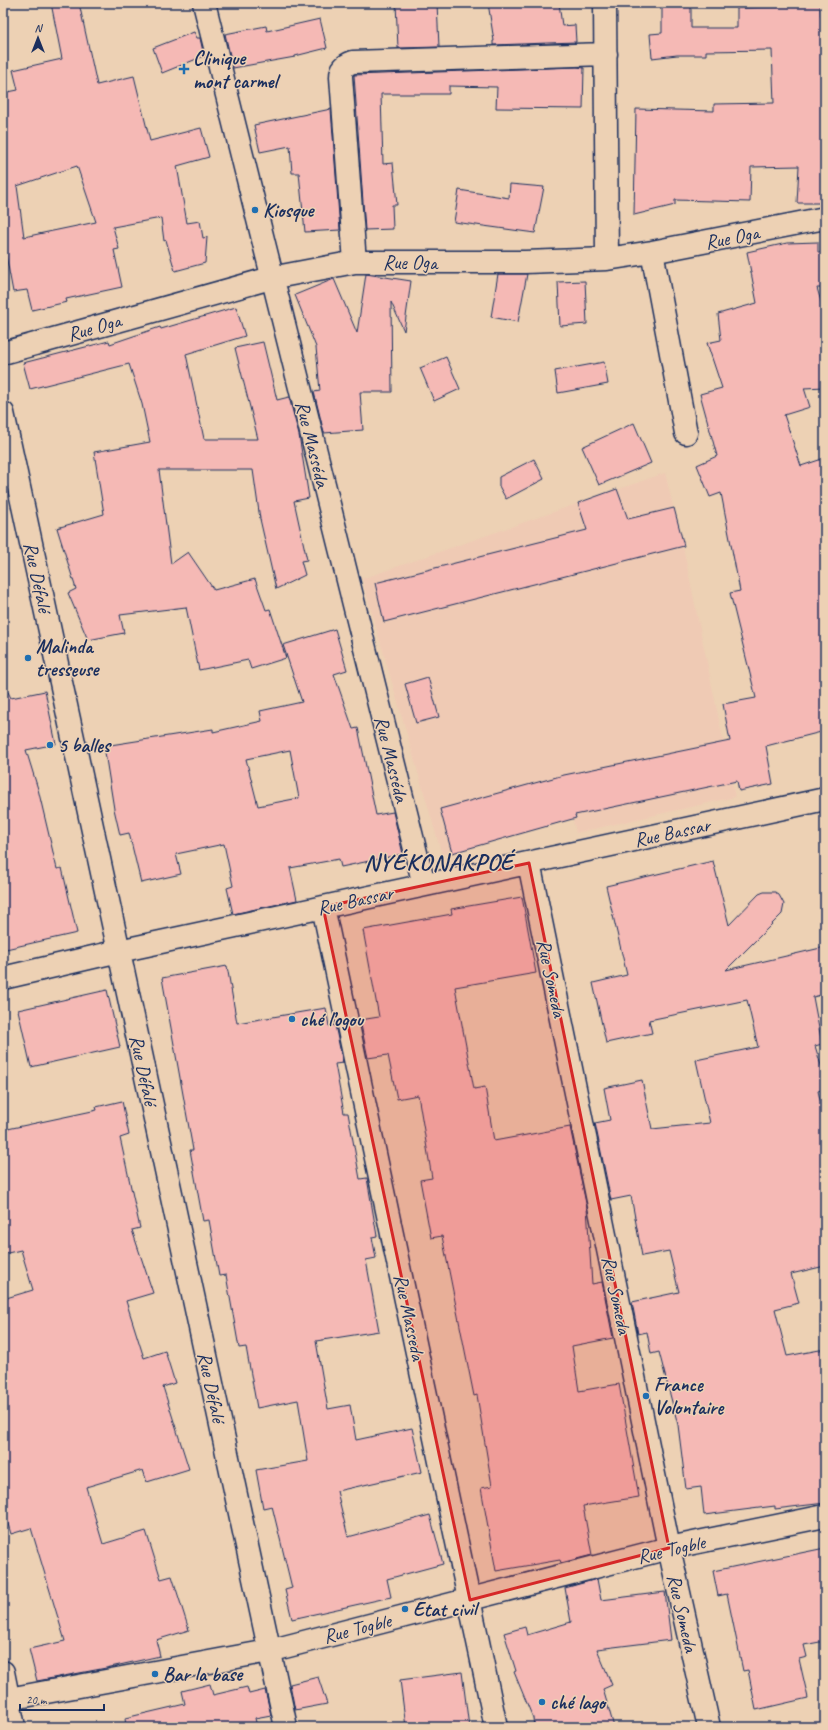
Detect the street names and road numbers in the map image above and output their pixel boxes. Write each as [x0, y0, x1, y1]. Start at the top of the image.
street label: Rue Oga [703, 220, 763, 255]
street label: Rue Oga [383, 250, 439, 275]
street label: Rue Oga [64, 307, 126, 347]
street label: Rue Masséda [290, 398, 336, 491]
street label: Rue Défalé [18, 540, 58, 618]
street label: Rue Masséda [369, 713, 415, 806]
street label: Rue Bassar [632, 812, 714, 853]
street label: Rue Bassar [315, 880, 397, 921]
street label: Rue Someda [531, 937, 572, 1021]
street label: Rue Défalé [124, 1033, 164, 1111]
street label: Rue Someda [596, 1254, 637, 1338]
street label: Rue Masseda [388, 1272, 431, 1364]
street label: Rue Défalé [192, 1350, 232, 1428]
street label: Rue Togble [635, 1529, 709, 1569]
street label: Rue Someda [661, 1572, 704, 1656]
street label: Rue Togble [321, 1608, 395, 1649]

